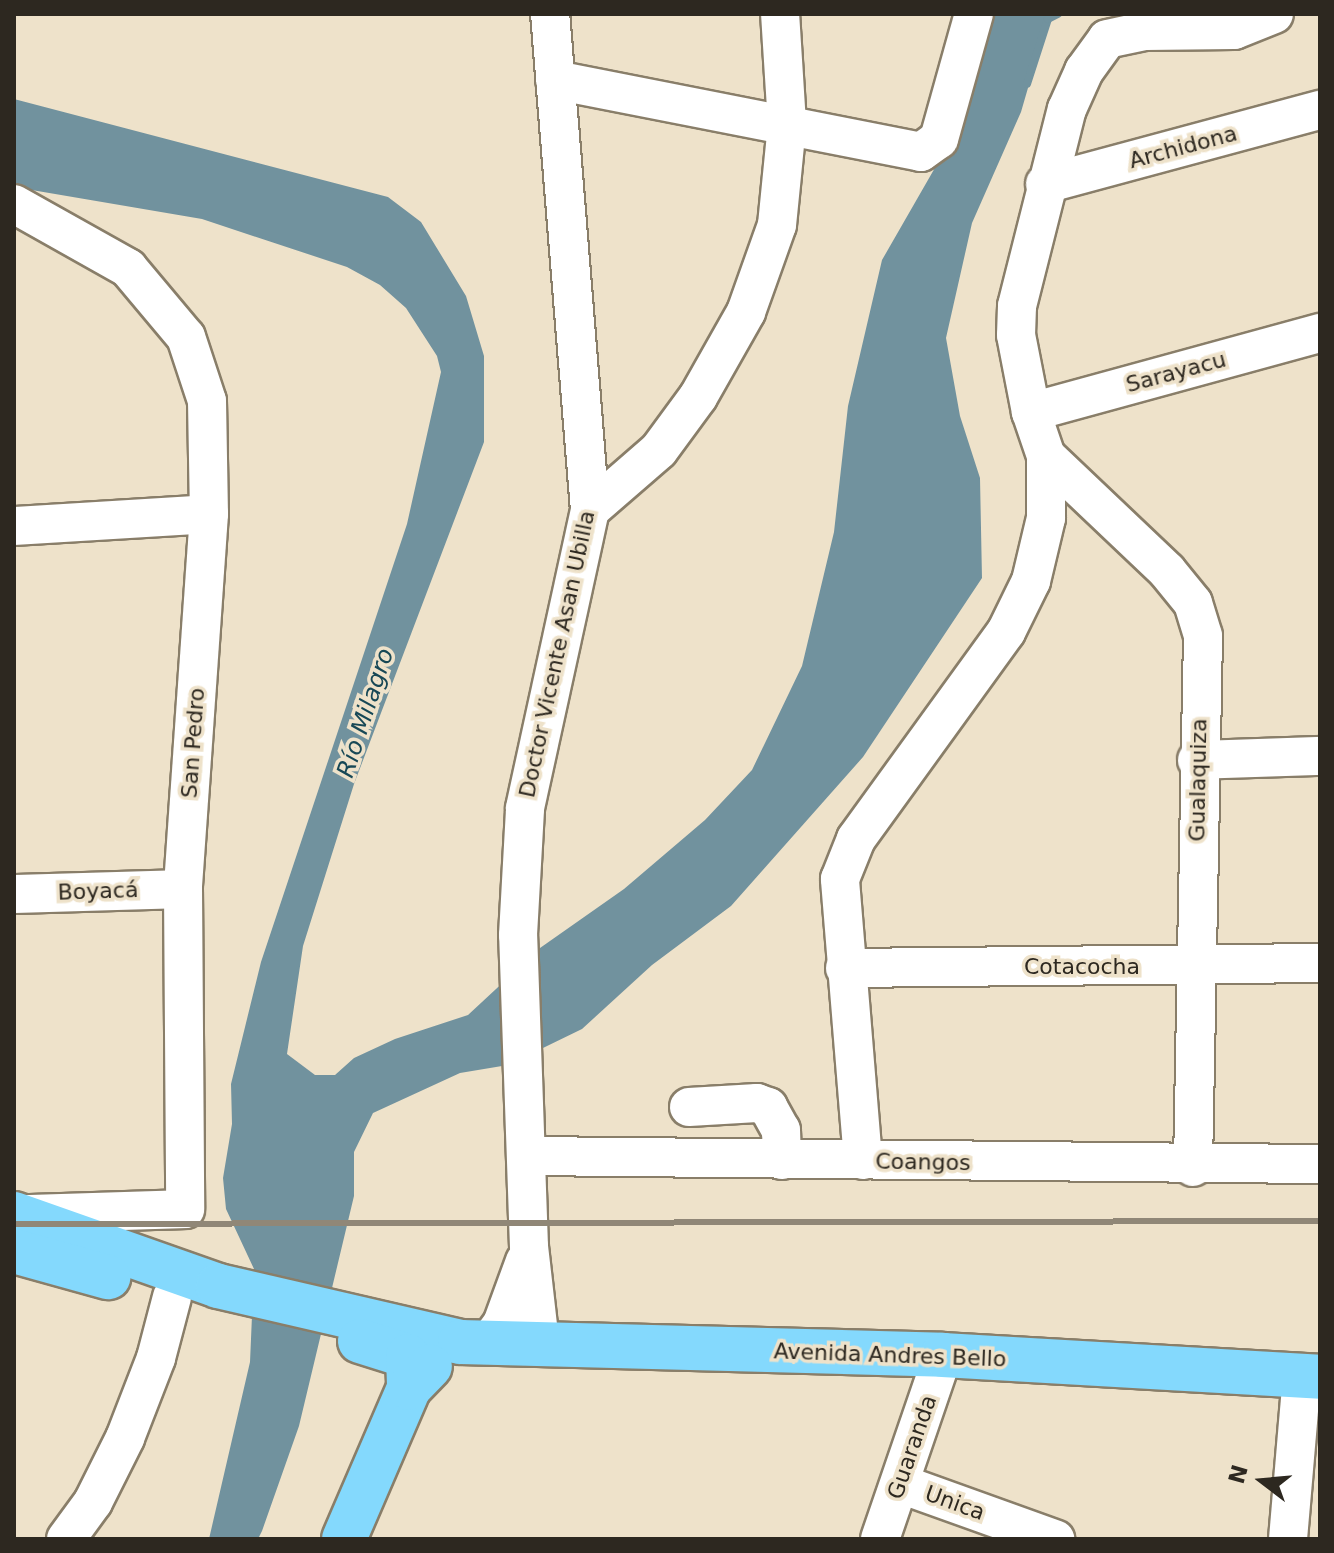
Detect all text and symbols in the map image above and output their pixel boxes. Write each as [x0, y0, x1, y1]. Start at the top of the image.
street label: Archidona [1126, 120, 1240, 174]
street label: Sarayacu [1123, 346, 1229, 398]
street label: Doctor Vicente Asan Ubilla [514, 508, 600, 800]
water label: Río Milagro [332, 645, 400, 781]
street label: San Pedro [176, 687, 210, 799]
street label: Gualaquiza [1184, 718, 1212, 842]
street label: Boyacá [57, 876, 139, 906]
street label: Cotacocha [1024, 954, 1140, 980]
street label: Coangos [875, 1148, 971, 1176]
street label: Avenida Andres Bello [773, 1338, 1007, 1372]
street label: Guaranda [882, 1391, 942, 1503]
north arrow [1222, 1441, 1302, 1521]
text: N [1224, 1462, 1253, 1487]
street label: Unica [921, 1480, 989, 1526]

